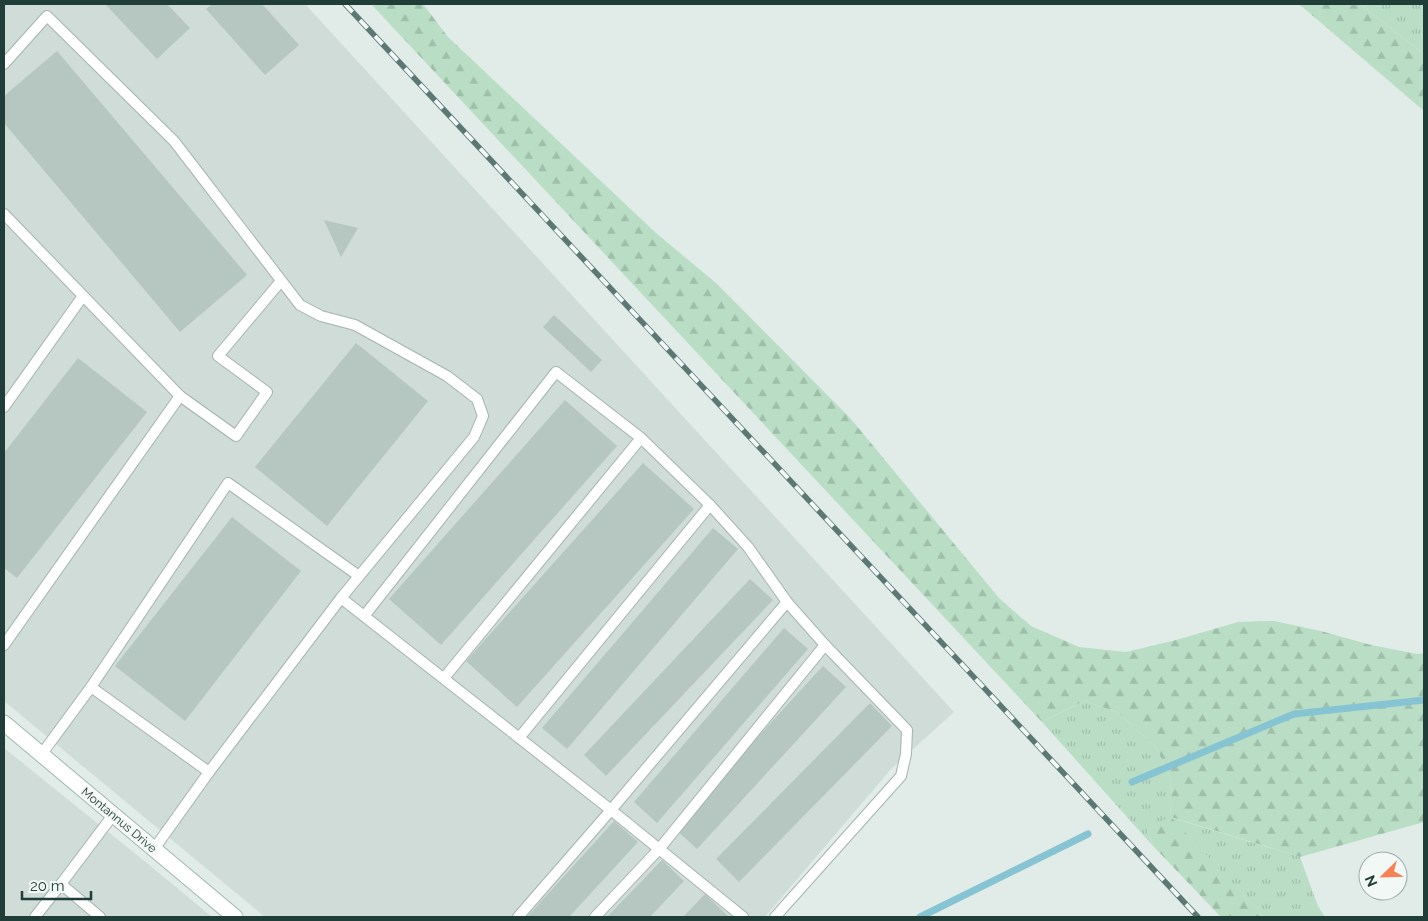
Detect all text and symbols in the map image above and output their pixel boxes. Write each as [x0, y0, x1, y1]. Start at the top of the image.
street label: Montannus Drive [79, 785, 159, 855]
north arrow [1358, 851, 1408, 901]
scale bar [22, 868, 91, 900]
text: N [1362, 873, 1380, 889]
text: 20 m [30, 877, 65, 895]

